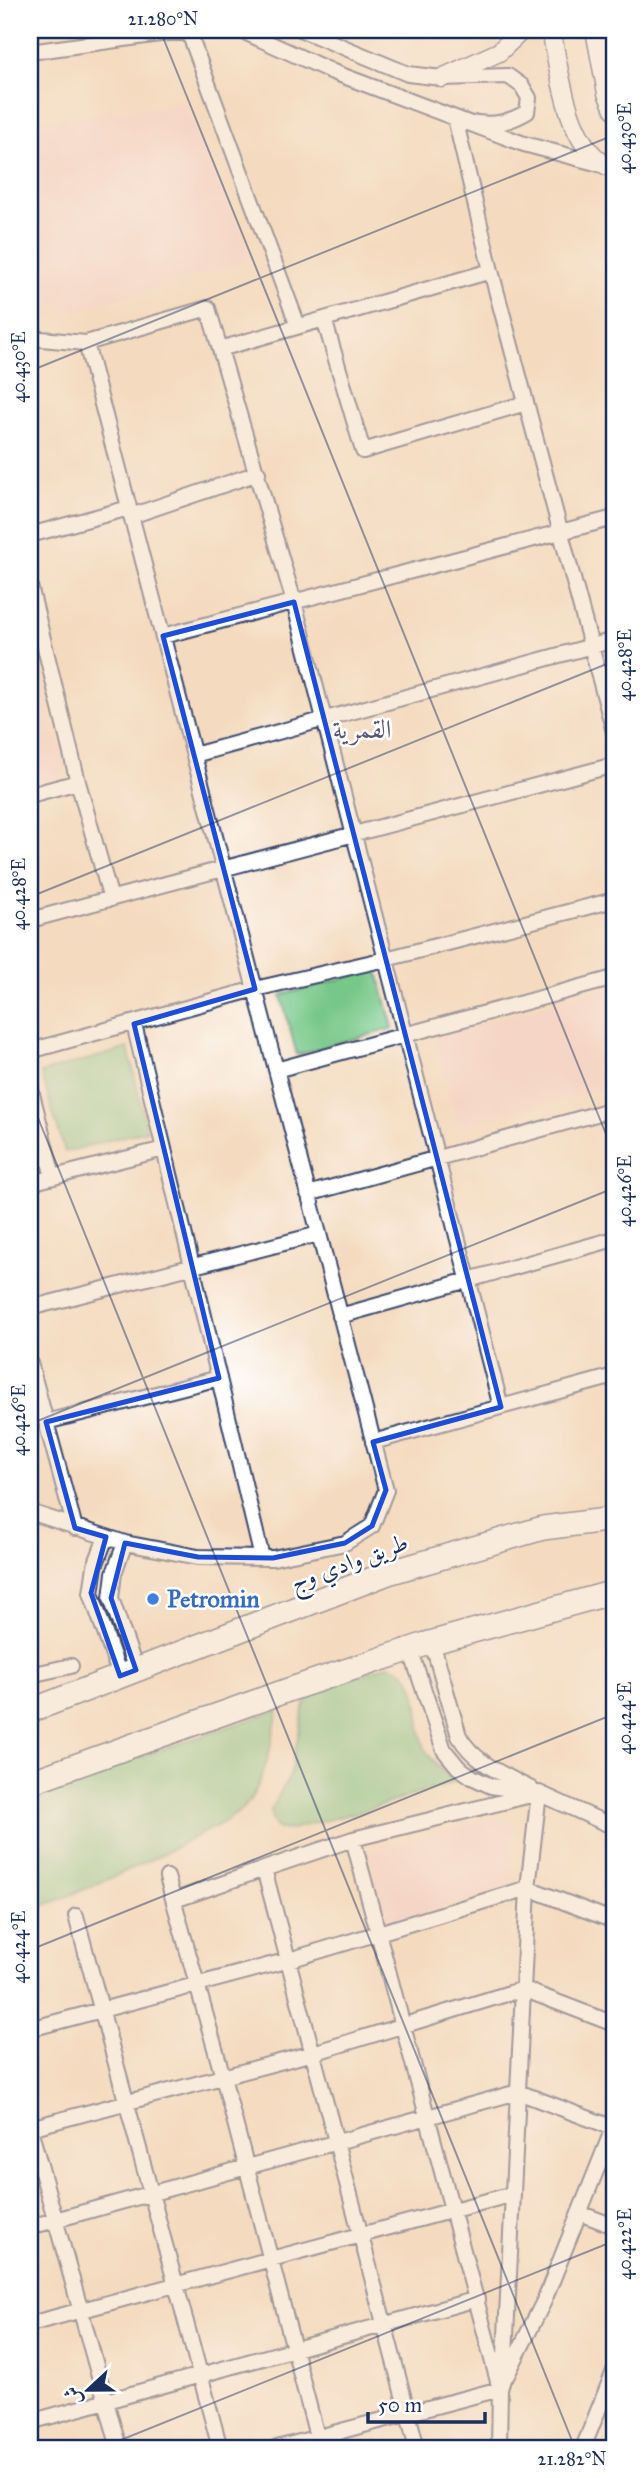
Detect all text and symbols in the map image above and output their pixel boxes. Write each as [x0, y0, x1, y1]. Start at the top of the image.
text: 21.280°N [128, 8, 198, 30]
text: 40.430°E [614, 102, 636, 174]
text: 40.430°E [8, 331, 30, 403]
text: 40.428°E [614, 629, 636, 701]
district label: القمرية [333, 713, 391, 746]
text: 40.428°E [8, 858, 30, 930]
text: 40.426°E [614, 1155, 636, 1227]
text: 40.426°E [8, 1384, 30, 1456]
street label: طريق وادي وج [286, 1527, 414, 1603]
place label: Petromin [167, 1584, 259, 1614]
marker: Petromin [145, 1591, 161, 1607]
text: 40.424°E [614, 1682, 636, 1754]
text: 40.424°E [8, 1911, 30, 1983]
text: 40.422°E [614, 2208, 636, 2280]
north arrow [52, 2356, 122, 2426]
scale bar [368, 2380, 485, 2424]
text: ش [59, 2383, 87, 2409]
text: 50 m [378, 2392, 423, 2418]
text: 21.282°N [538, 2448, 606, 2470]

